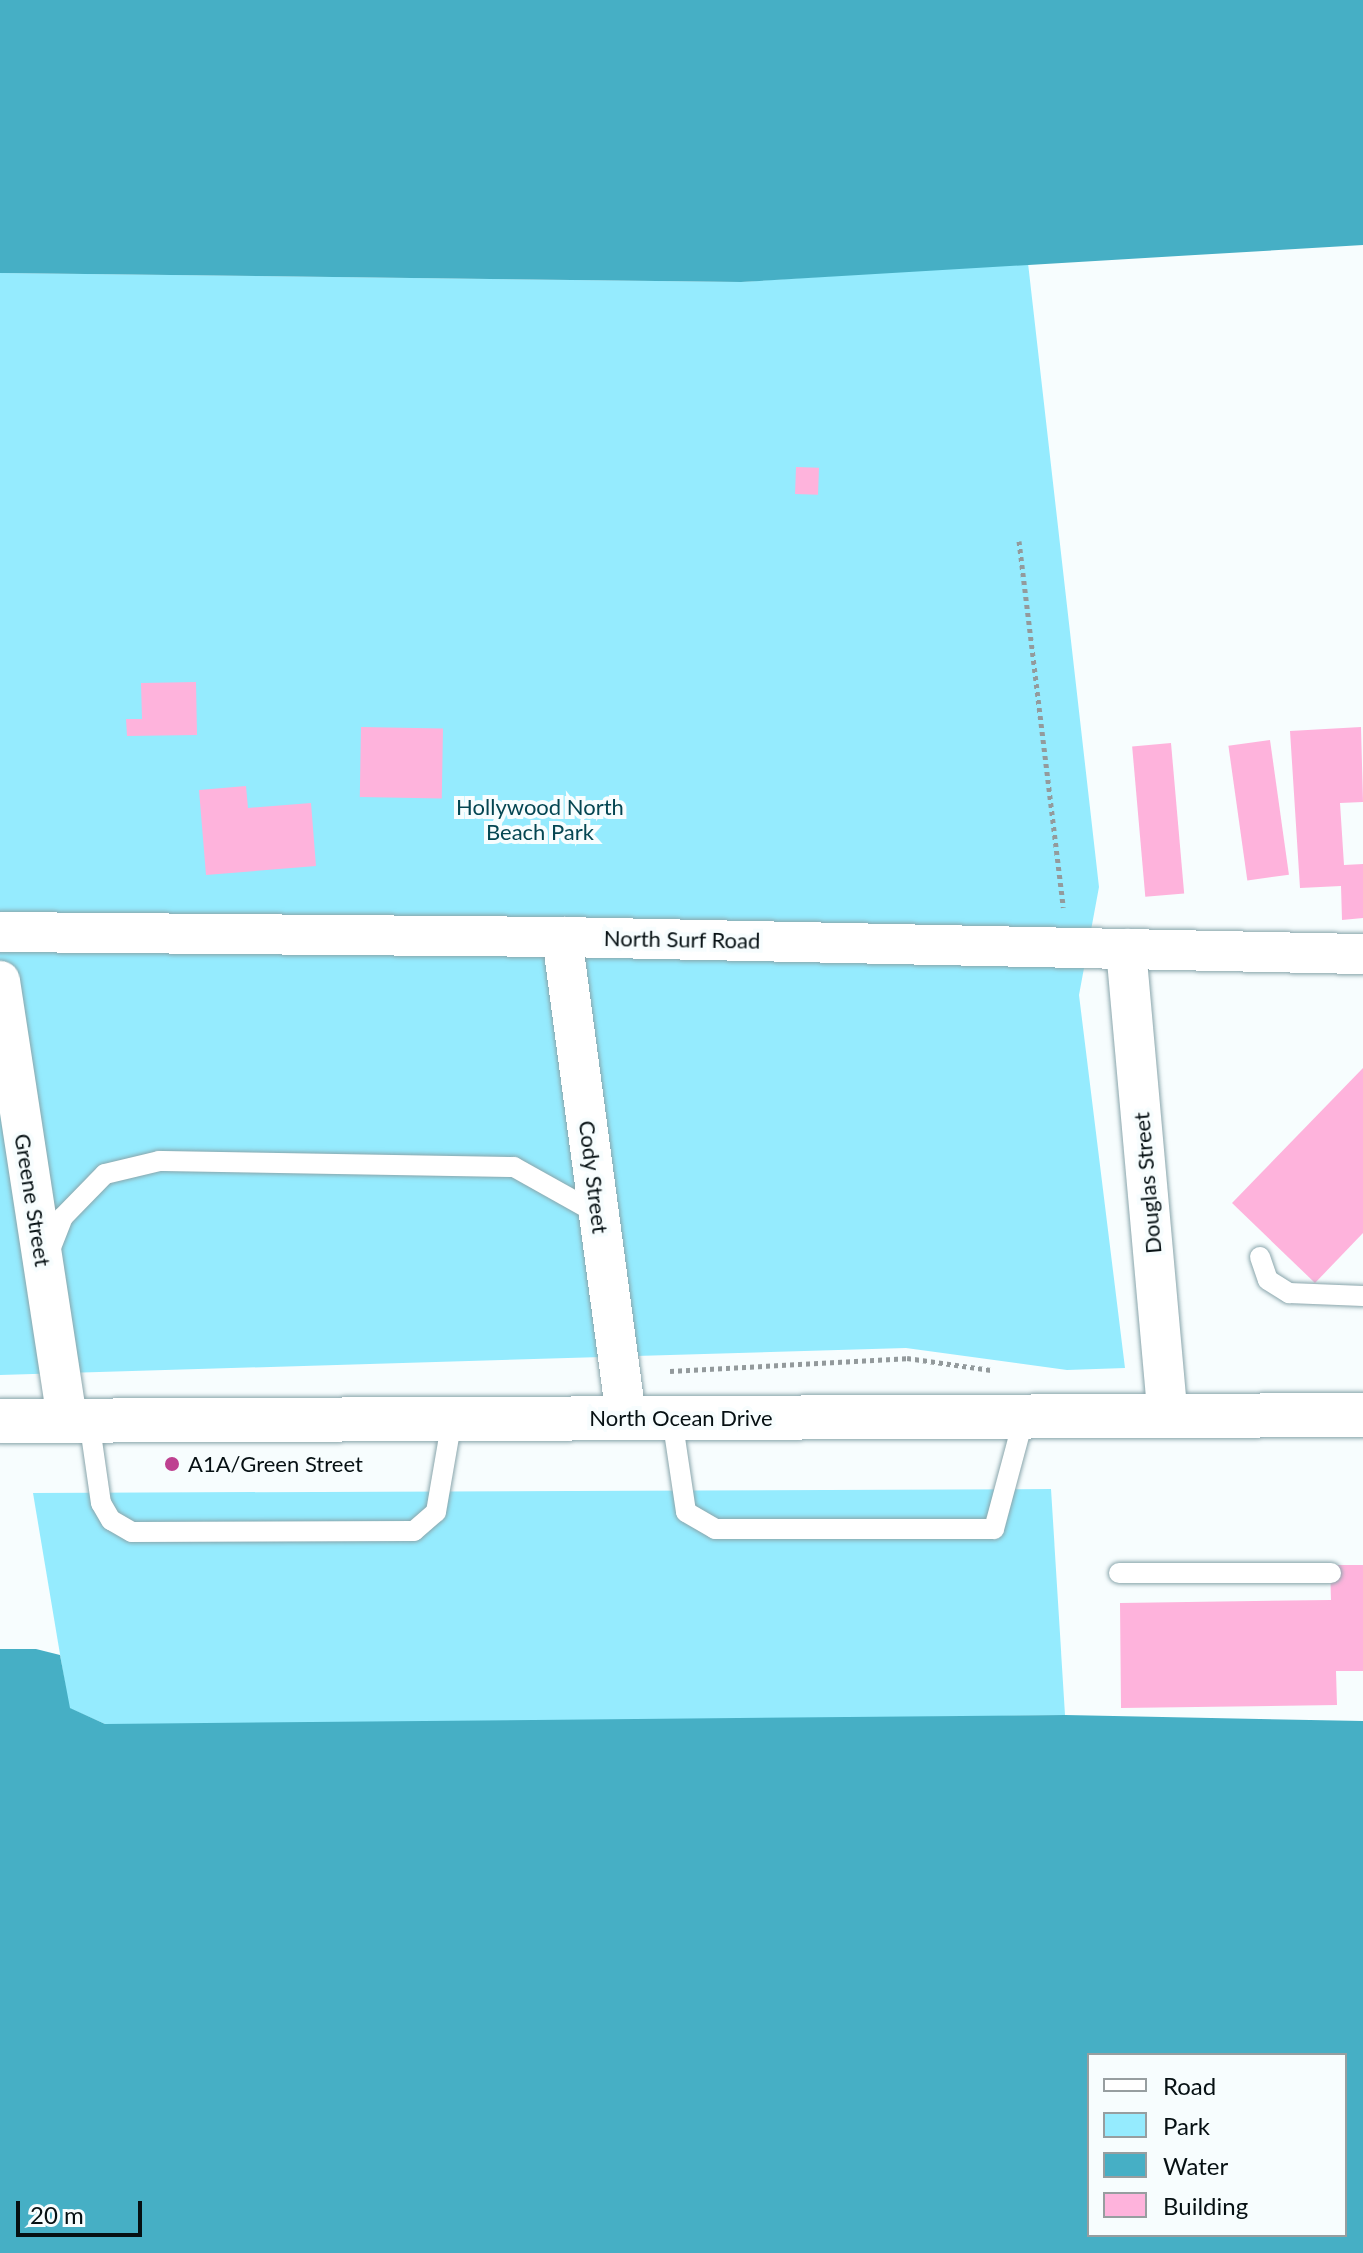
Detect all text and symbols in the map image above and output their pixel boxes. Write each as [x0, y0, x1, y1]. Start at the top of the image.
park label: Hollywood North Beach Park [456, 793, 624, 844]
street label: North Surf Road [603, 924, 761, 954]
street label: Douglas Street [1128, 1111, 1166, 1255]
street label: Cody Street [574, 1119, 614, 1235]
street label: Greene Street [9, 1132, 57, 1268]
street label: North Ocean Drive [589, 1405, 773, 1431]
place label: A1A/Green Street [188, 1451, 363, 1477]
marker: A1A/Green Street [163, 1455, 181, 1473]
legend [1087, 2053, 1347, 2237]
text: Road [1163, 2071, 1216, 2100]
text: Park [1163, 2111, 1210, 2140]
text: Water [1163, 2151, 1228, 2180]
scale bar [20, 2185, 146, 2235]
text: Building [1163, 2191, 1248, 2220]
text: 20 m [30, 2200, 84, 2229]

